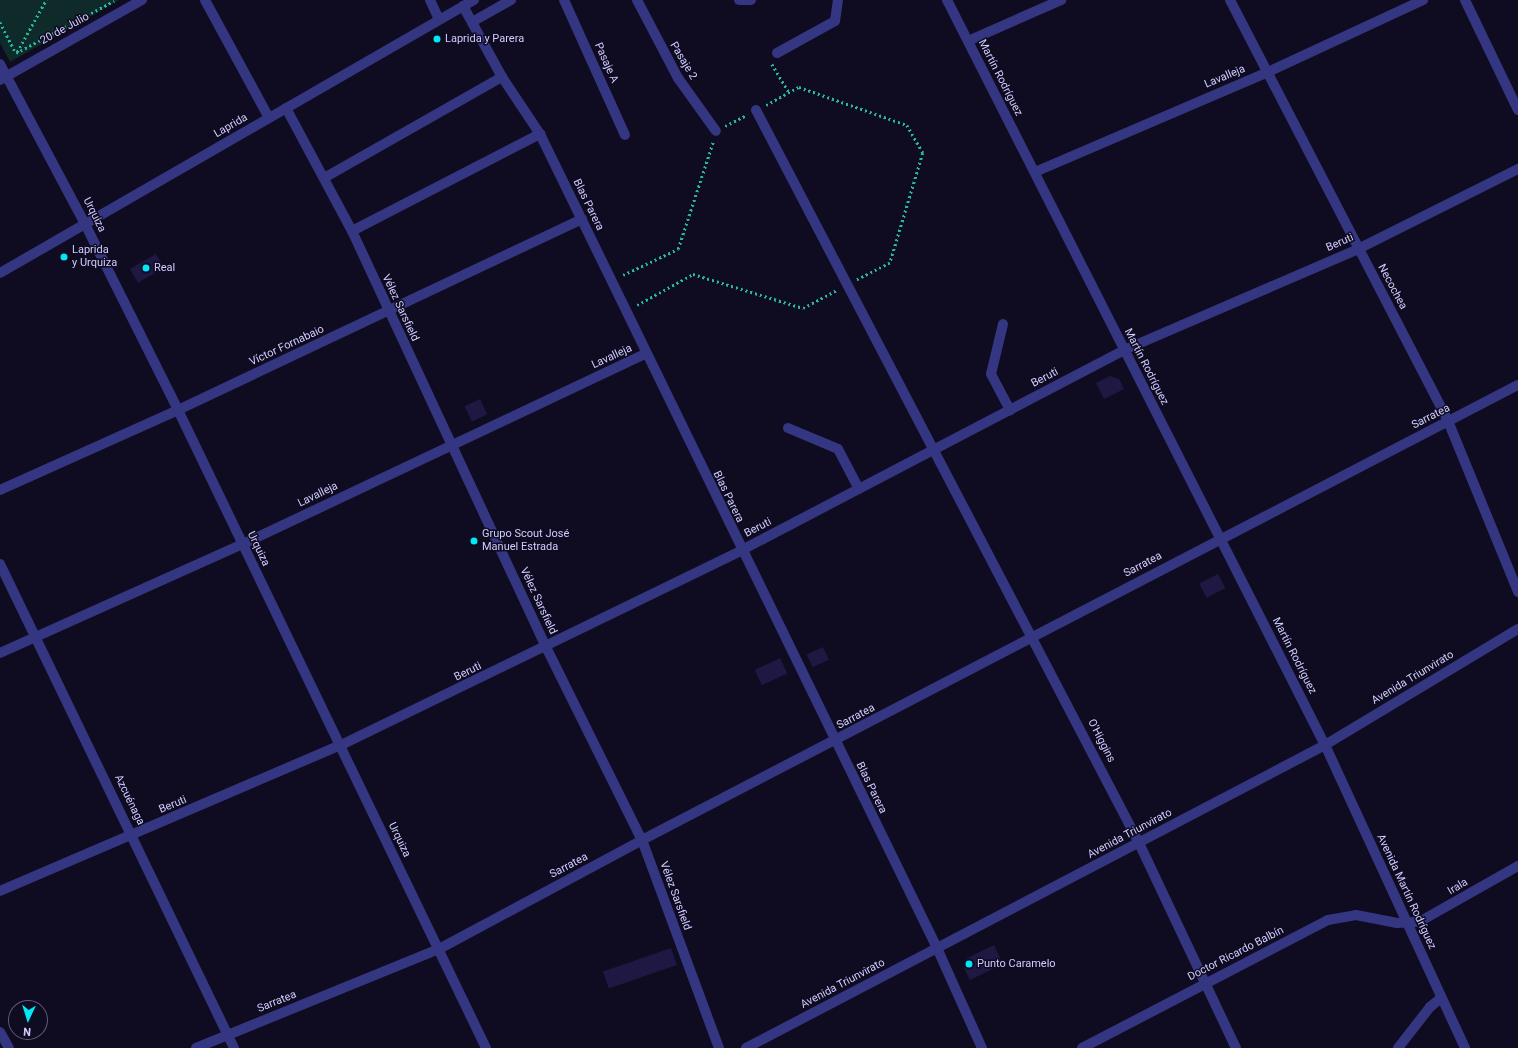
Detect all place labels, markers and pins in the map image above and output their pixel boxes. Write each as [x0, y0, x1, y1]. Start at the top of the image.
place label: Laprida y Parera [445, 32, 524, 46]
marker: Laprida y Parera [432, 34, 442, 44]
place label: Laprida y Urquiza [72, 244, 117, 270]
marker: Laprida y Urquiza [59, 252, 69, 262]
place label: Real [154, 261, 175, 275]
marker: Real [141, 263, 151, 273]
place label: Grupo Scout José Manuel Estrada [482, 528, 569, 554]
marker: Grupo Scout José Manuel Estrada [469, 536, 479, 546]
place label: Punto Caramelo [977, 957, 1056, 971]
marker: Punto Caramelo [964, 959, 974, 969]

